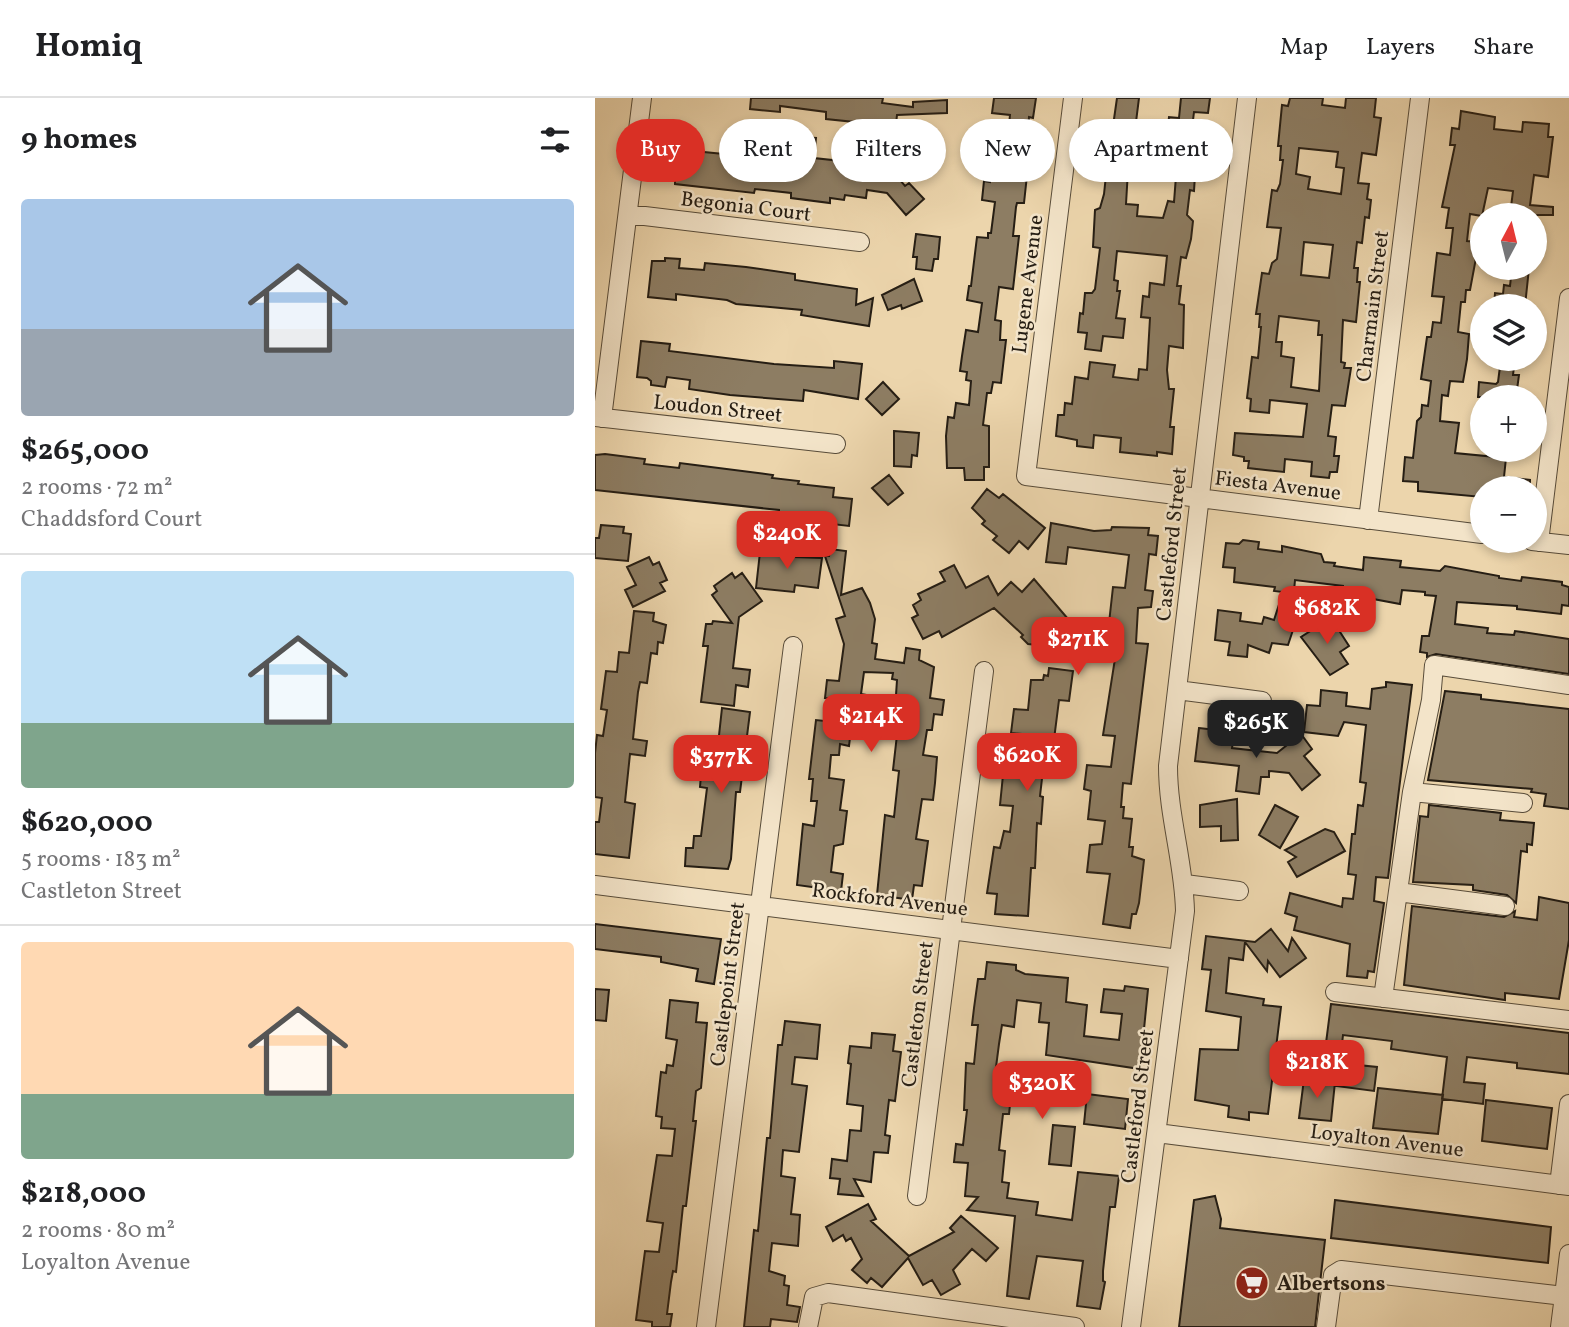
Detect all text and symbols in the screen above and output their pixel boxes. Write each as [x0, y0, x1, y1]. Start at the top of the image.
text: Homiq [35, 25, 142, 71]
text: Map [1280, 31, 1328, 65]
text: Layers [1366, 31, 1435, 65]
text: Share [1473, 31, 1534, 65]
text: 9 homes [21, 119, 137, 161]
chip: Buy [616, 119, 705, 182]
chip: Rent [719, 119, 817, 182]
chip: Filters [831, 119, 946, 182]
chip: New [960, 119, 1055, 182]
chip: Apartment [1069, 119, 1233, 182]
icon: filters [536, 121, 574, 159]
street label: Begonia Court [679, 185, 813, 230]
north arrow [1470, 203, 1547, 280]
map controls [1470, 203, 1547, 553]
street label: Lugene Avenue [1006, 213, 1051, 355]
street label: Charmain Street [1350, 229, 1397, 384]
icon: home [235, 245, 361, 371]
button: layers [1470, 294, 1547, 371]
button: + [1470, 385, 1547, 462]
street label: Loudon Street [652, 388, 784, 431]
text: $265,000 [21, 430, 149, 472]
street label: Fiesta Avenue [1213, 464, 1343, 509]
street label: Castleford Street [1150, 466, 1195, 623]
text: 2 rooms · 72 m² [21, 472, 172, 504]
button: − [1470, 476, 1547, 553]
text: Chaddsford Court [21, 504, 202, 536]
pin: $240K [738, 512, 836, 571]
text: $240K [753, 518, 821, 550]
pin: $682K [1278, 587, 1376, 646]
text: $682K [1294, 593, 1360, 625]
icon: home [235, 617, 361, 743]
pin: $271K [1029, 618, 1127, 677]
text: $271K [1047, 624, 1109, 656]
pin: $214K [822, 694, 920, 754]
pin: $265K [1207, 700, 1305, 760]
text: $214K [839, 701, 903, 733]
text: $265K [1223, 707, 1289, 739]
pin: $620K [978, 734, 1076, 793]
pin: $377K [672, 736, 770, 795]
text: $620K [993, 740, 1061, 772]
text: $377K [689, 742, 753, 774]
text: $620,000 [21, 802, 153, 844]
text: 5 rooms · 183 m² [21, 844, 181, 876]
text: Castleton Street [21, 876, 182, 908]
street label: Rockford Avenue [810, 877, 970, 924]
street label: Castlepoint Street [704, 900, 753, 1068]
street label: Castleton Street [895, 940, 942, 1089]
icon: home [235, 988, 361, 1114]
street label: Castleford Street [1115, 1027, 1162, 1185]
pin: $218K [1268, 1040, 1366, 1100]
text: $218K [1285, 1047, 1349, 1079]
pin: $320K [993, 1062, 1091, 1121]
text: $320K [1008, 1068, 1076, 1100]
street label: Loyalton Avenue [1308, 1118, 1465, 1165]
text: $218,000 [21, 1173, 146, 1215]
text: 2 rooms · 80 m² [21, 1215, 175, 1247]
text: Loyalton Avenue [21, 1247, 190, 1279]
supermarket icon: Albertsons [1233, 1264, 1271, 1302]
place label: Albertsons [1277, 1270, 1385, 1299]

